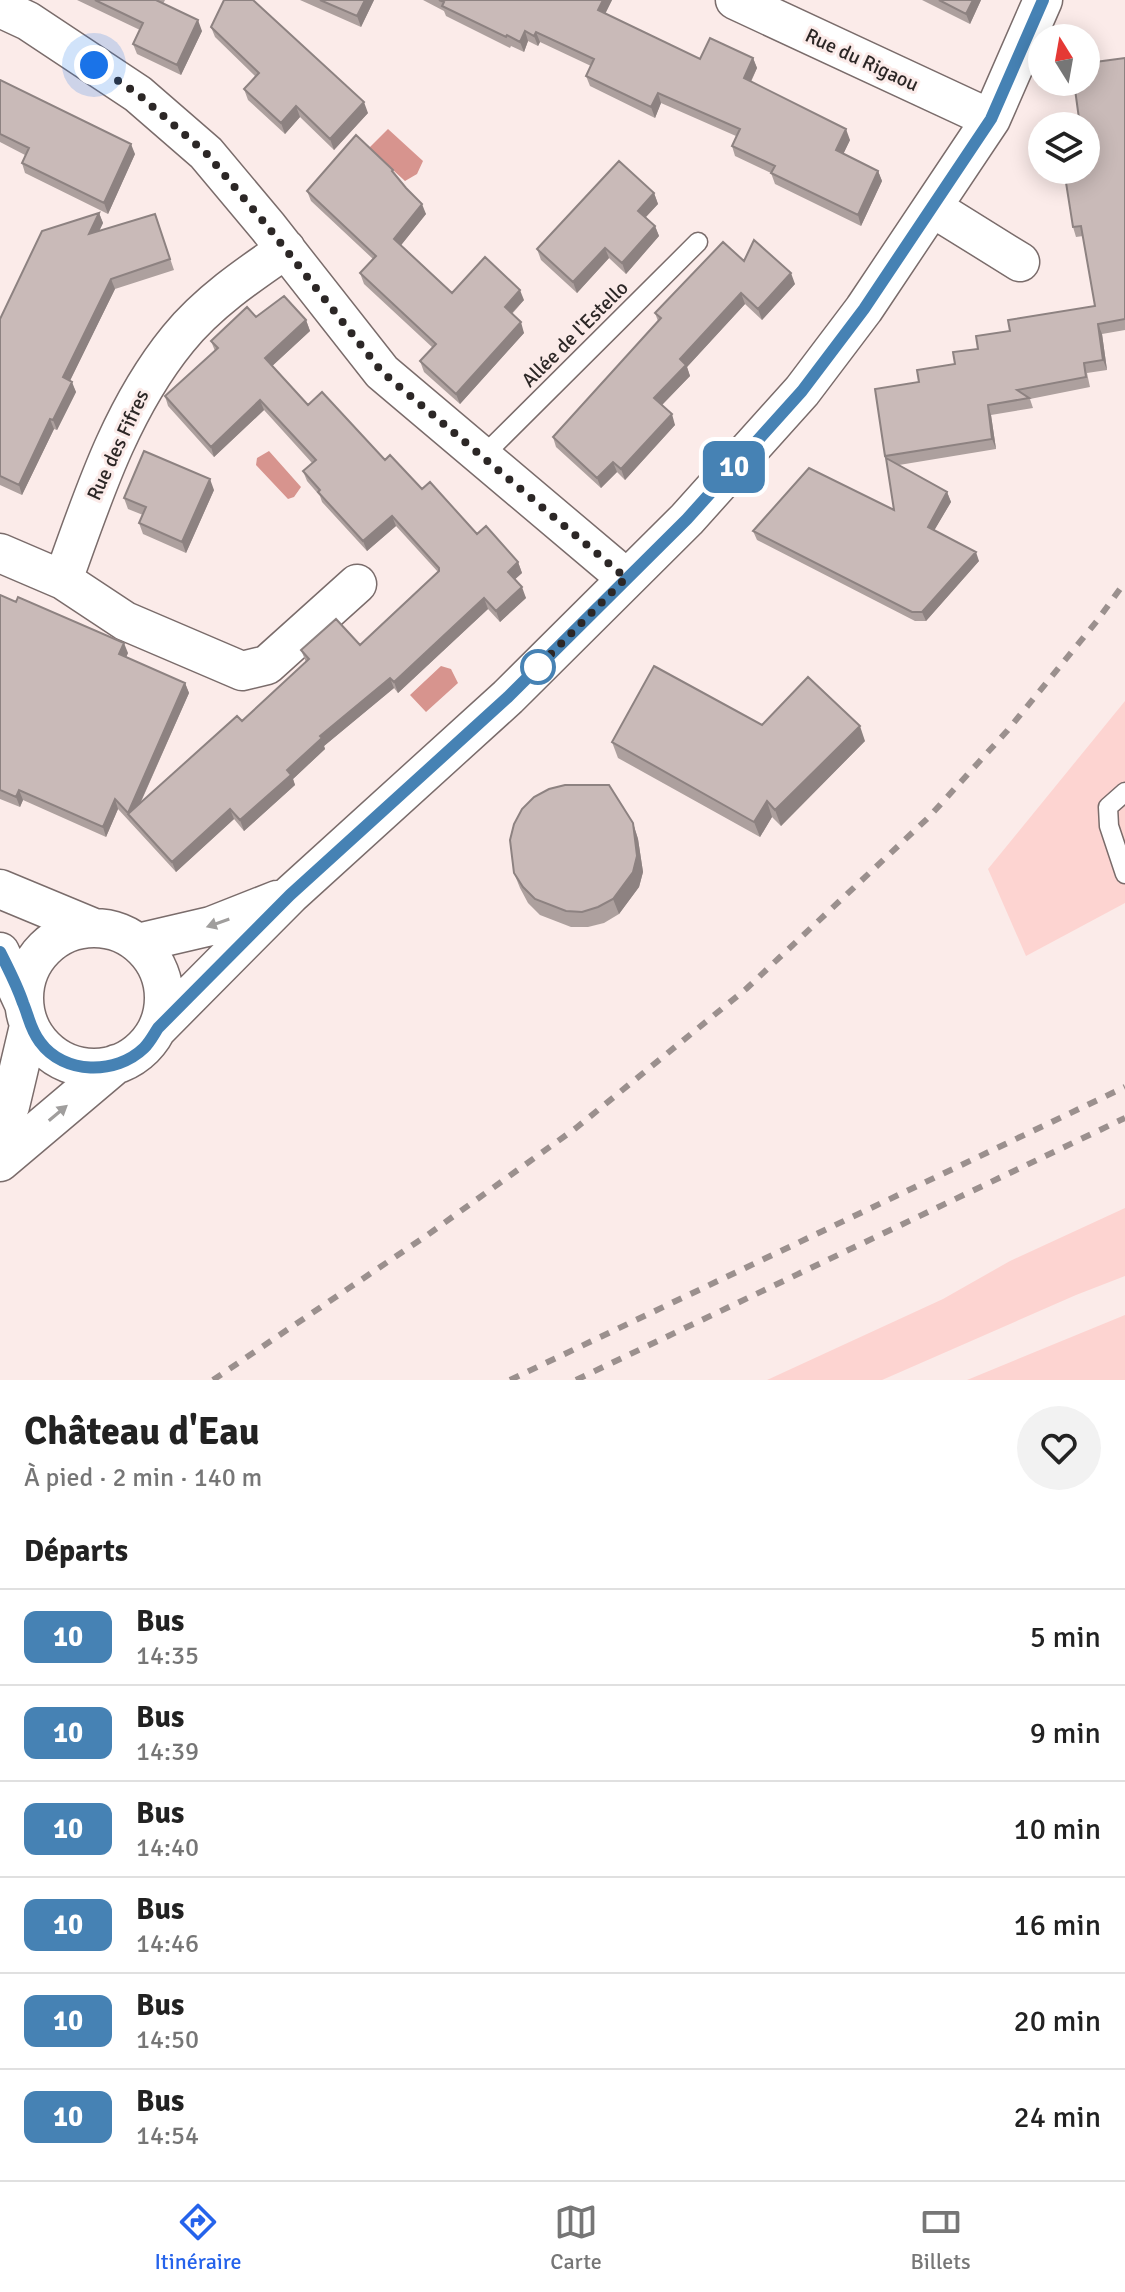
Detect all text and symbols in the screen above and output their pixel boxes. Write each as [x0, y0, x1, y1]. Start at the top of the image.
street label: Rue du Rigaou [801, 23, 923, 97]
north arrow [1028, 24, 1100, 96]
map controls [1028, 24, 1100, 184]
your location [74, 45, 114, 85]
button: layers [1028, 112, 1100, 184]
street label: Allée de l'Estello [516, 275, 634, 393]
street label: Rue des Fifres [81, 385, 155, 504]
line badge: 10 [698, 441, 770, 493]
text: 10 [719, 450, 749, 484]
unlabelled marker [521, 650, 555, 684]
one-way arrow [206, 917, 230, 929]
one-way arrow [48, 1105, 68, 1122]
button: heart [1017, 1406, 1101, 1490]
text: Château d'Eau [24, 1408, 260, 1455]
text: À pied · 2 min · 140 m [24, 1462, 262, 1494]
text: Départs [24, 1533, 128, 1570]
text: Bus [136, 1603, 184, 1640]
text: 5 min [1030, 1619, 1101, 1656]
text: 10 [53, 1620, 83, 1654]
text: 14:35 [136, 1640, 199, 1672]
text: Bus [136, 1699, 184, 1736]
text: 9 min [1030, 1715, 1101, 1752]
text: 10 [53, 1716, 83, 1750]
text: 14:39 [136, 1736, 199, 1768]
text: Bus [136, 1795, 184, 1832]
text: 10 min [1014, 1811, 1101, 1848]
text: 10 [53, 1812, 83, 1846]
text: 14:40 [136, 1832, 199, 1864]
text: Bus [136, 1891, 184, 1928]
text: 16 min [1014, 1907, 1101, 1944]
text: 10 [53, 1908, 83, 1942]
text: 14:46 [136, 1928, 199, 1960]
text: Bus [136, 1987, 184, 2024]
text: 20 min [1014, 2003, 1101, 2040]
text: 10 [53, 2004, 83, 2038]
text: 14:50 [136, 2024, 199, 2056]
text: Bus [136, 2083, 184, 2120]
text: 24 min [1014, 2099, 1101, 2136]
text: 10 [53, 2100, 83, 2134]
text: 14:54 [136, 2120, 199, 2152]
tab: Itinéraire [154, 2200, 242, 2275]
tab: Carte [550, 2200, 602, 2275]
tab: Billets [910, 2200, 971, 2275]

